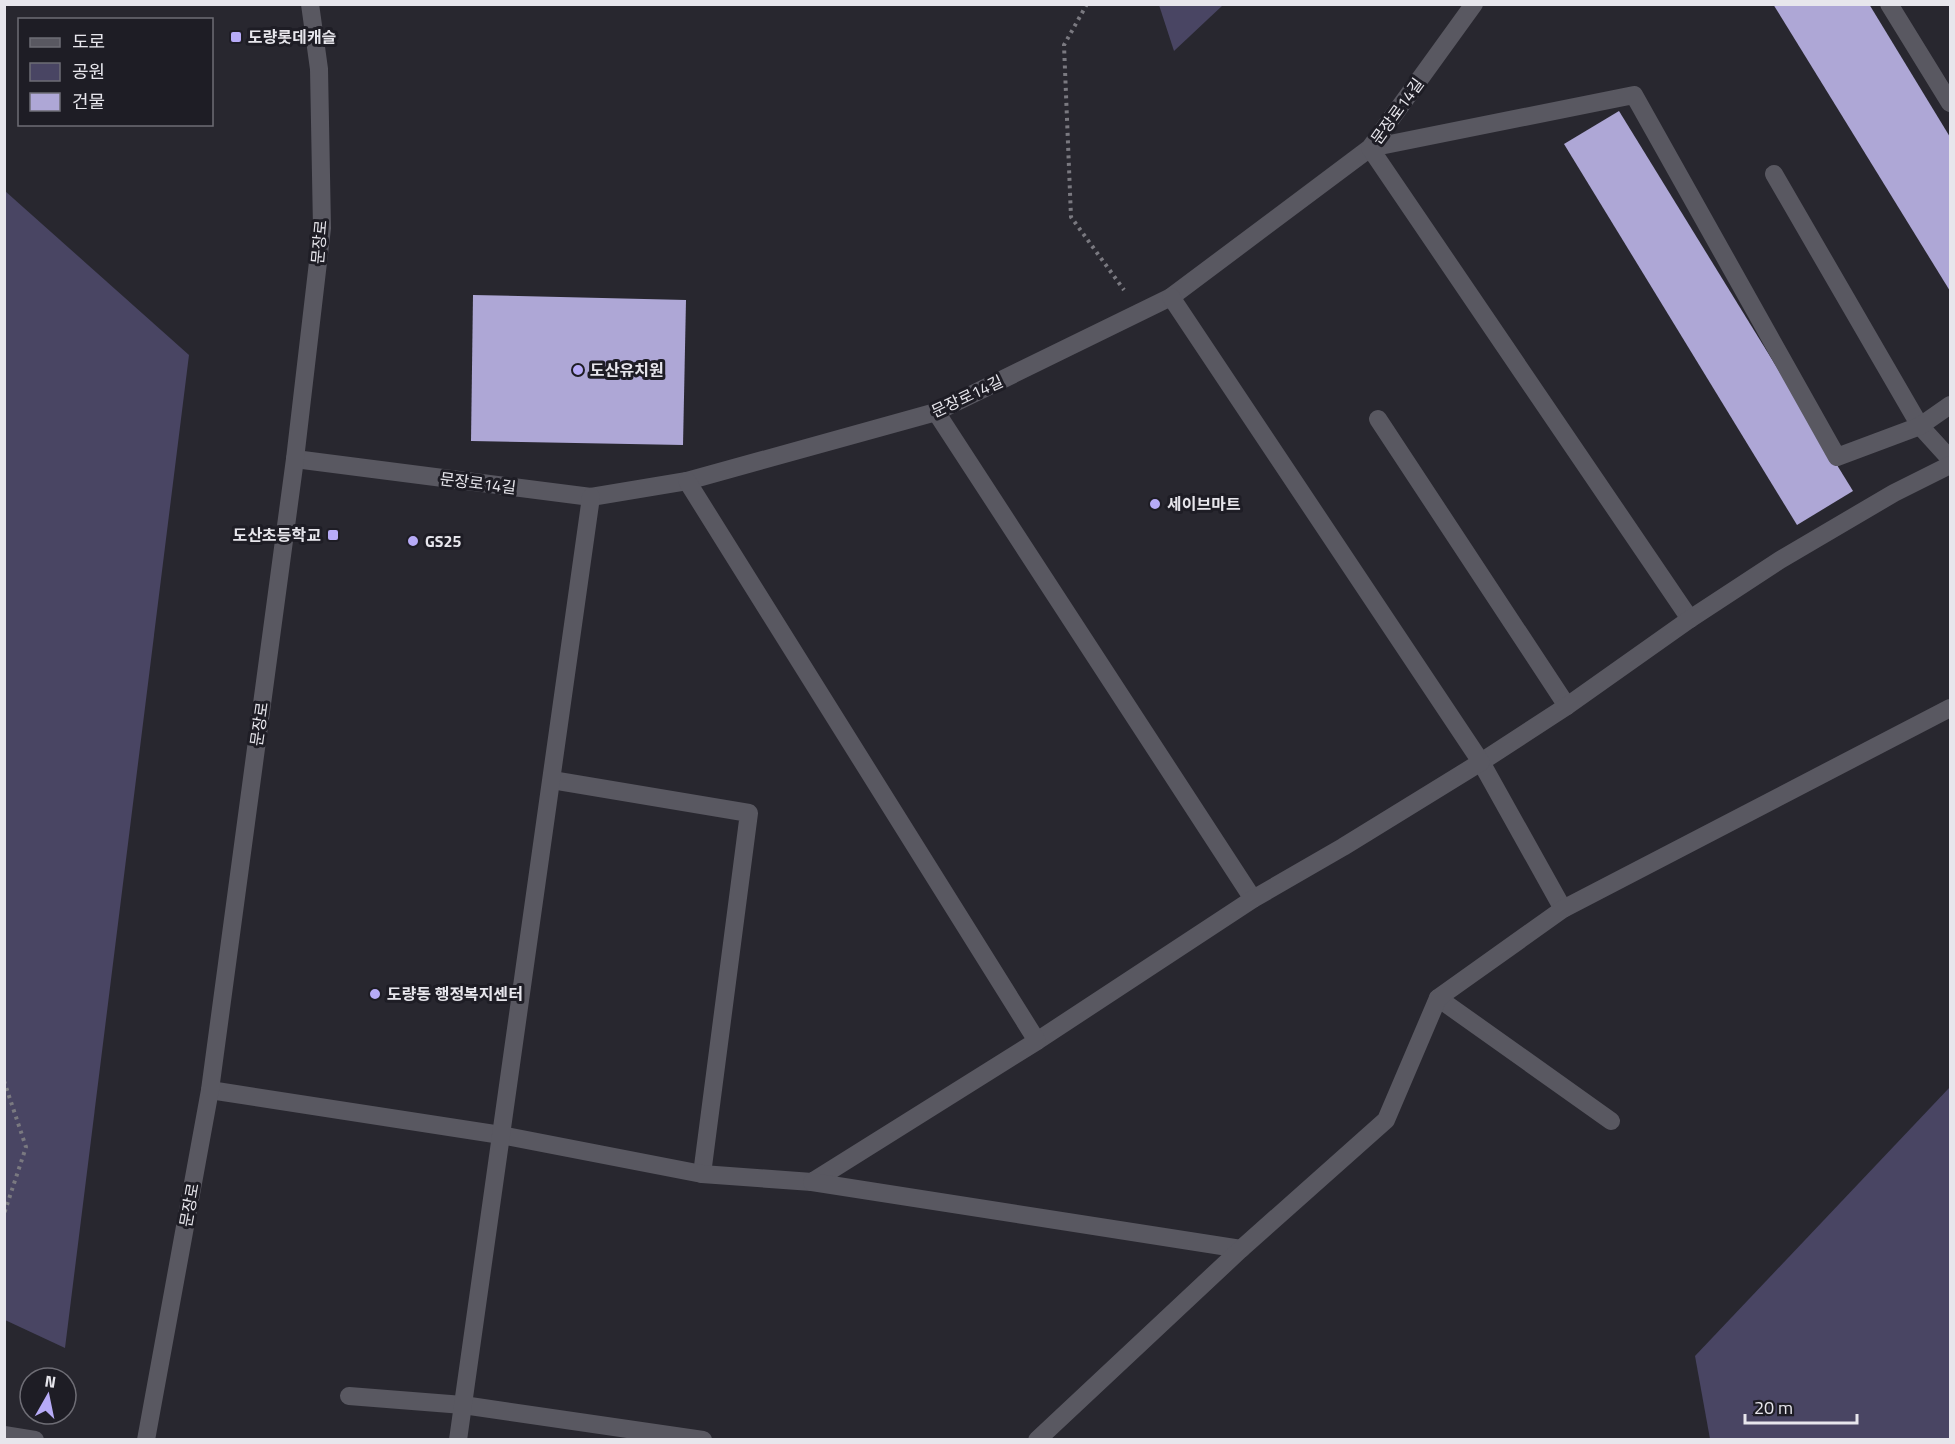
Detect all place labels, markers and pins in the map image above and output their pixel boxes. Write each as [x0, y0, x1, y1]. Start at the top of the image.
place label: 도량롯데캐슬 [248, 25, 337, 49]
marker: 도량롯데캐슬 [229, 30, 243, 44]
place label: 도산유치원 [590, 358, 664, 382]
marker: 도산유치원 [571, 363, 585, 377]
place label: 세이브마트 [1167, 492, 1241, 516]
marker: 세이브마트 [1148, 497, 1162, 511]
place label: 도산초등학교 [233, 523, 321, 547]
marker: 도산초등학교 [326, 528, 340, 542]
place label: GS25 [425, 529, 461, 553]
marker: GS25 [406, 534, 420, 548]
place label: 도량동 행정복지센터 [387, 982, 523, 1006]
marker: 도량동 행정복지센터 [368, 987, 382, 1001]

